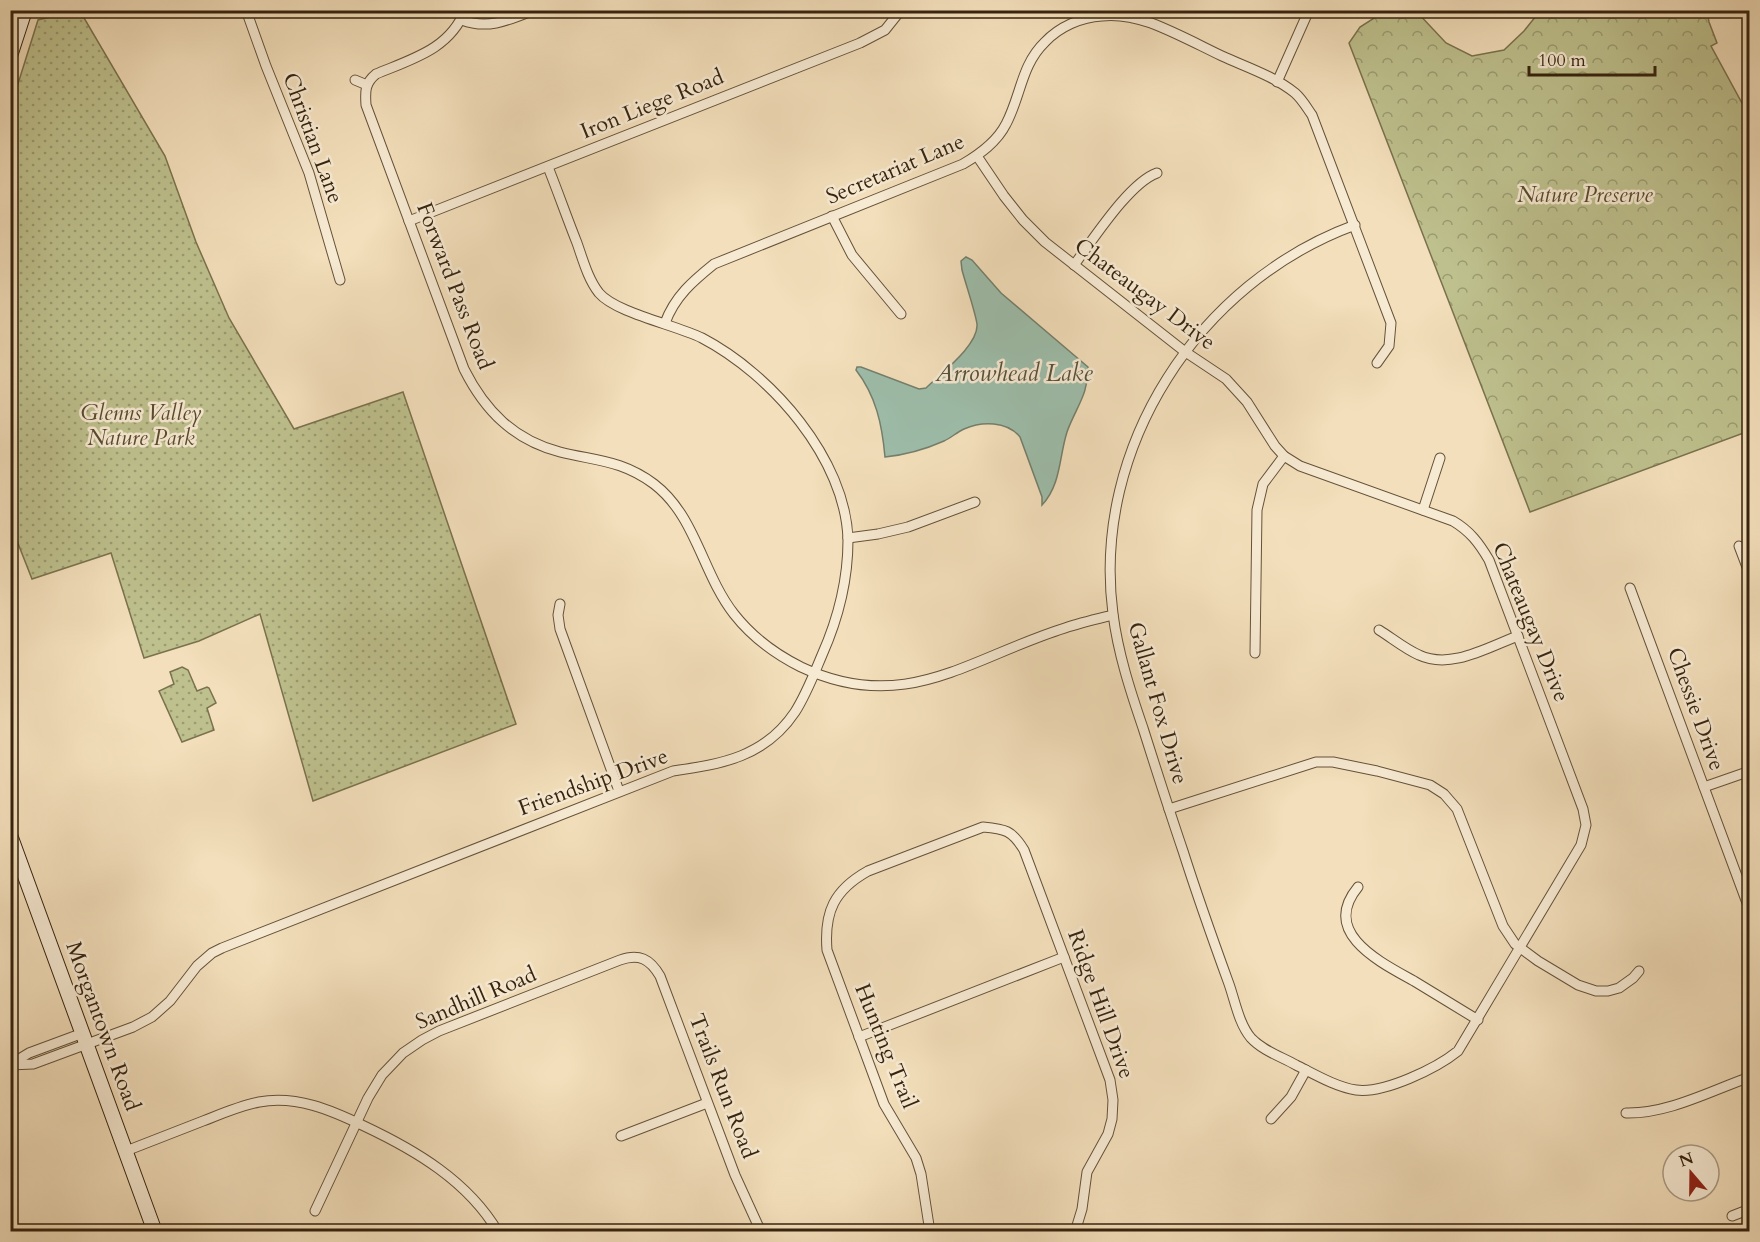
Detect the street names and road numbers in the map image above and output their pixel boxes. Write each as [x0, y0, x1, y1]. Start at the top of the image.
street label: Iron Liege Road [576, 62, 728, 146]
street label: Christian Lane [276, 69, 350, 207]
street label: Secretariat Lane [821, 126, 969, 212]
street label: Forward Pass Road [409, 198, 501, 374]
street label: Chateaugay Drive [1068, 231, 1222, 357]
street label: Chateaugay Drive [1485, 538, 1577, 706]
street label: Gallant Fox Drive [1121, 618, 1195, 788]
street label: Chessie Drive [1660, 643, 1732, 775]
street label: Friendship Drive [514, 741, 672, 823]
street label: Ridge Hill Drive [1060, 925, 1142, 1083]
street label: Morgantown Road [58, 937, 148, 1115]
street label: Sandhill Road [411, 959, 541, 1037]
street label: Hunting Trail [847, 979, 925, 1113]
street label: Trails Run Road [682, 1009, 764, 1163]

